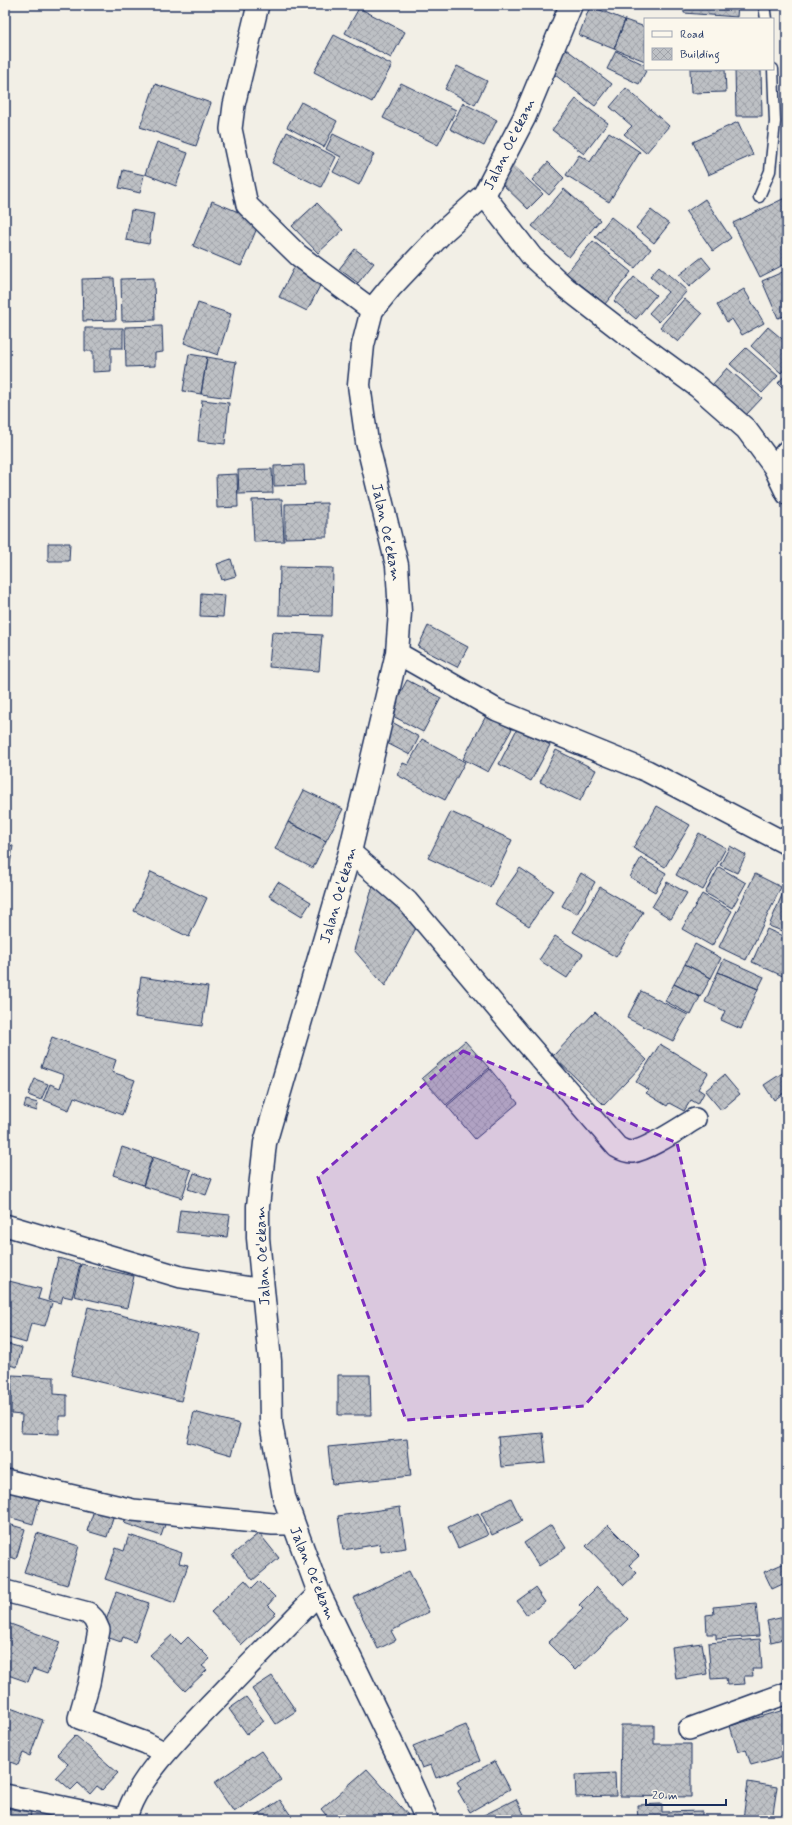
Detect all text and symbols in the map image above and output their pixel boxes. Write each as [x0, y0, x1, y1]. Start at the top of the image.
legend [644, 18, 774, 70]
text: Road [680, 27, 704, 43]
text: Building [680, 47, 720, 64]
street label: Jalan Oe'ekam [479, 95, 541, 194]
street label: Jalan Oe'ekam [366, 481, 406, 583]
street label: Jalan Oe'ekam [316, 845, 362, 946]
street label: Jalan Oe'ekam [250, 1206, 276, 1306]
street label: Jalan Oe'ekam [284, 1523, 340, 1623]
scale bar [646, 1781, 726, 1807]
text: 20 m [652, 1788, 678, 1804]

